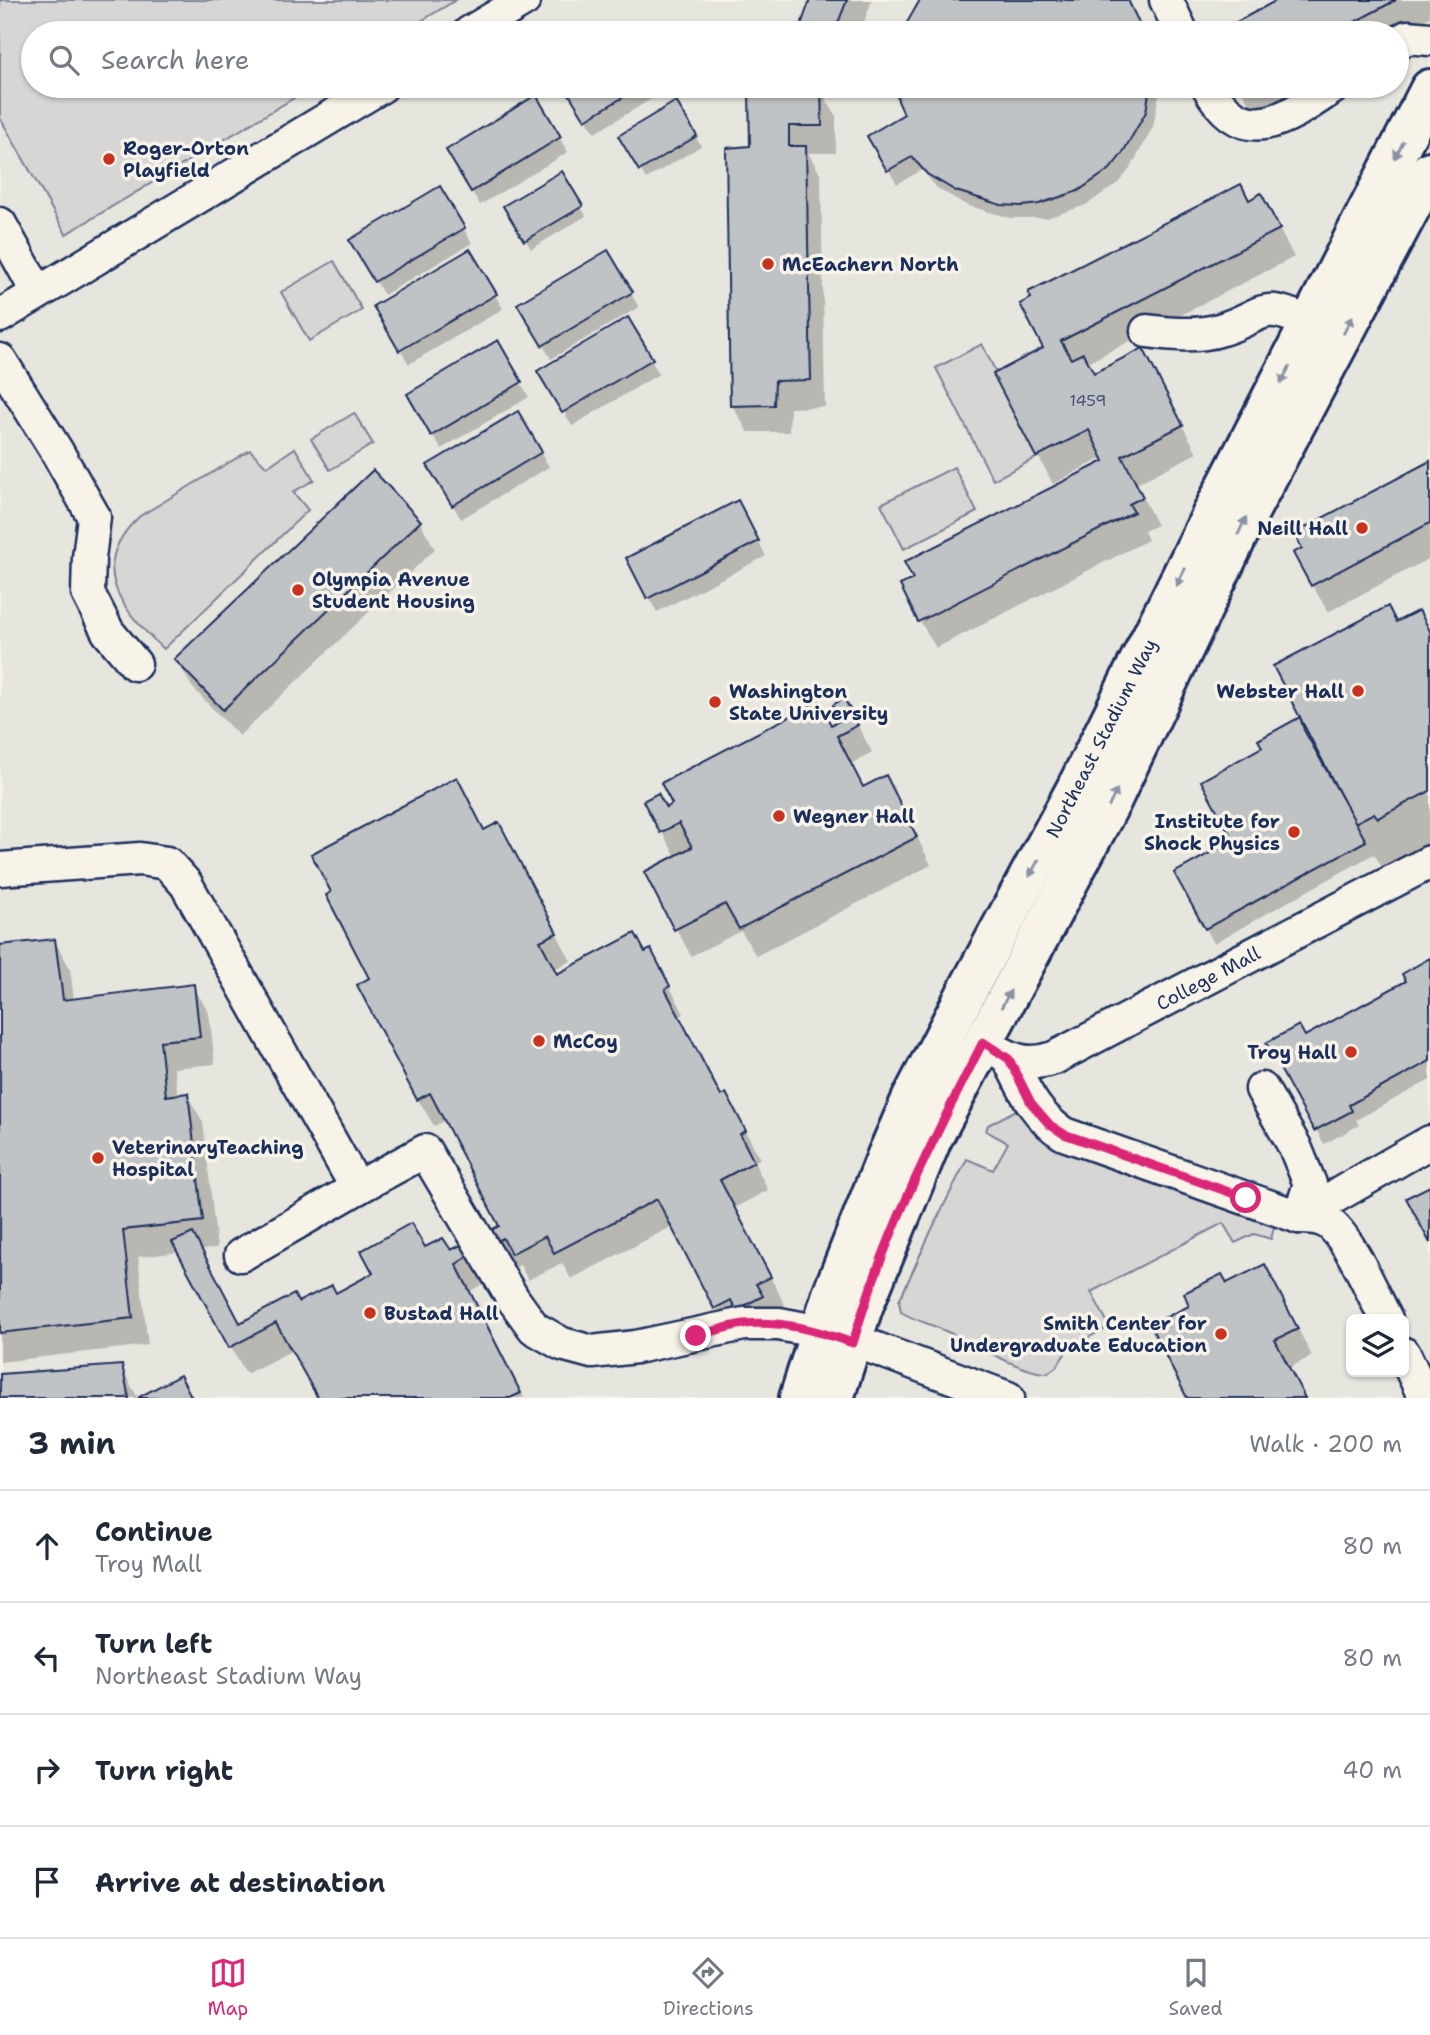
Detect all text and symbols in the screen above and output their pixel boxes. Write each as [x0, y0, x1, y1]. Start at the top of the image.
search box [21, 21, 1409, 98]
icon: search [45, 41, 83, 79]
text: Search here [101, 42, 250, 77]
place label: Roger-Orton Playfield [123, 136, 249, 183]
one-way arrow [1393, 140, 1405, 160]
marker: Roger-Orton Playfield [101, 151, 117, 167]
place label: McEachern North [782, 252, 959, 277]
marker: McEachern North [760, 256, 776, 272]
one-way arrow [1343, 315, 1354, 335]
one-way arrow [1279, 365, 1290, 385]
house number: 1459 [1070, 390, 1106, 411]
one-way arrow [1236, 516, 1248, 536]
place label: Neill Hall [1257, 516, 1348, 541]
marker: Neill Hall [1354, 520, 1370, 536]
place label: Olympia Avenue Student Housing [312, 567, 475, 614]
one-way arrow [1175, 567, 1187, 587]
marker: Olympia Avenue Student Housing [290, 582, 306, 598]
street label: Northeast Stadium Way [1040, 634, 1163, 842]
place label: Washington State University [729, 679, 888, 726]
place label: Webster Hall [1216, 679, 1344, 704]
marker: Webster Hall [1350, 683, 1366, 699]
marker: Washington State University [707, 694, 723, 710]
one-way arrow [1107, 788, 1118, 808]
place label: Wegner Hall [793, 804, 915, 829]
marker: Wegner Hall [771, 808, 787, 824]
place label: Institute for Shock Physics [1144, 809, 1280, 856]
marker: Institute for Shock Physics [1286, 824, 1302, 840]
one-way arrow [1028, 858, 1040, 877]
street label: College Mall [1152, 940, 1265, 1016]
one-way arrow [1000, 989, 1012, 1009]
place label: McCoy [553, 1029, 618, 1054]
marker: McCoy [531, 1033, 547, 1049]
place label: Troy Hall [1247, 1040, 1337, 1065]
marker: Troy Hall [1343, 1044, 1359, 1060]
place label: VeterinaryTeaching Hospital [112, 1135, 304, 1182]
marker: VeterinaryTeaching Hospital [90, 1150, 106, 1166]
route start [1230, 1182, 1261, 1213]
place label: Bustad Hall [384, 1301, 499, 1326]
marker: Bustad Hall [362, 1305, 378, 1321]
place label: Smith Center for Undergraduate Education [950, 1311, 1207, 1358]
map controls [1346, 1314, 1409, 1377]
button: layers [1346, 1314, 1409, 1377]
route end [680, 1320, 711, 1351]
marker: Smith Center for Undergraduate Education [1213, 1326, 1229, 1342]
text: 3 min [28, 1423, 115, 1464]
text: Walk · 200 m [1249, 1429, 1402, 1459]
text: Continue [95, 1514, 213, 1549]
icon: ahead [28, 1527, 66, 1565]
text: 80 m [1343, 1531, 1402, 1561]
text: Troy Mall [95, 1549, 202, 1579]
text: Turn left [95, 1626, 212, 1661]
icon: left [28, 1639, 66, 1677]
text: 80 m [1343, 1643, 1402, 1673]
text: Northeast Stadium Way [95, 1661, 362, 1691]
icon: right [28, 1751, 66, 1789]
text: Turn right [95, 1753, 233, 1788]
text: 40 m [1342, 1755, 1402, 1785]
icon: arrive [28, 1863, 66, 1901]
text: Arrive at destination [95, 1865, 385, 1900]
tab: Map [207, 1954, 248, 2021]
tab: Directions [663, 1954, 754, 2021]
tab: Saved [1169, 1954, 1223, 2021]

